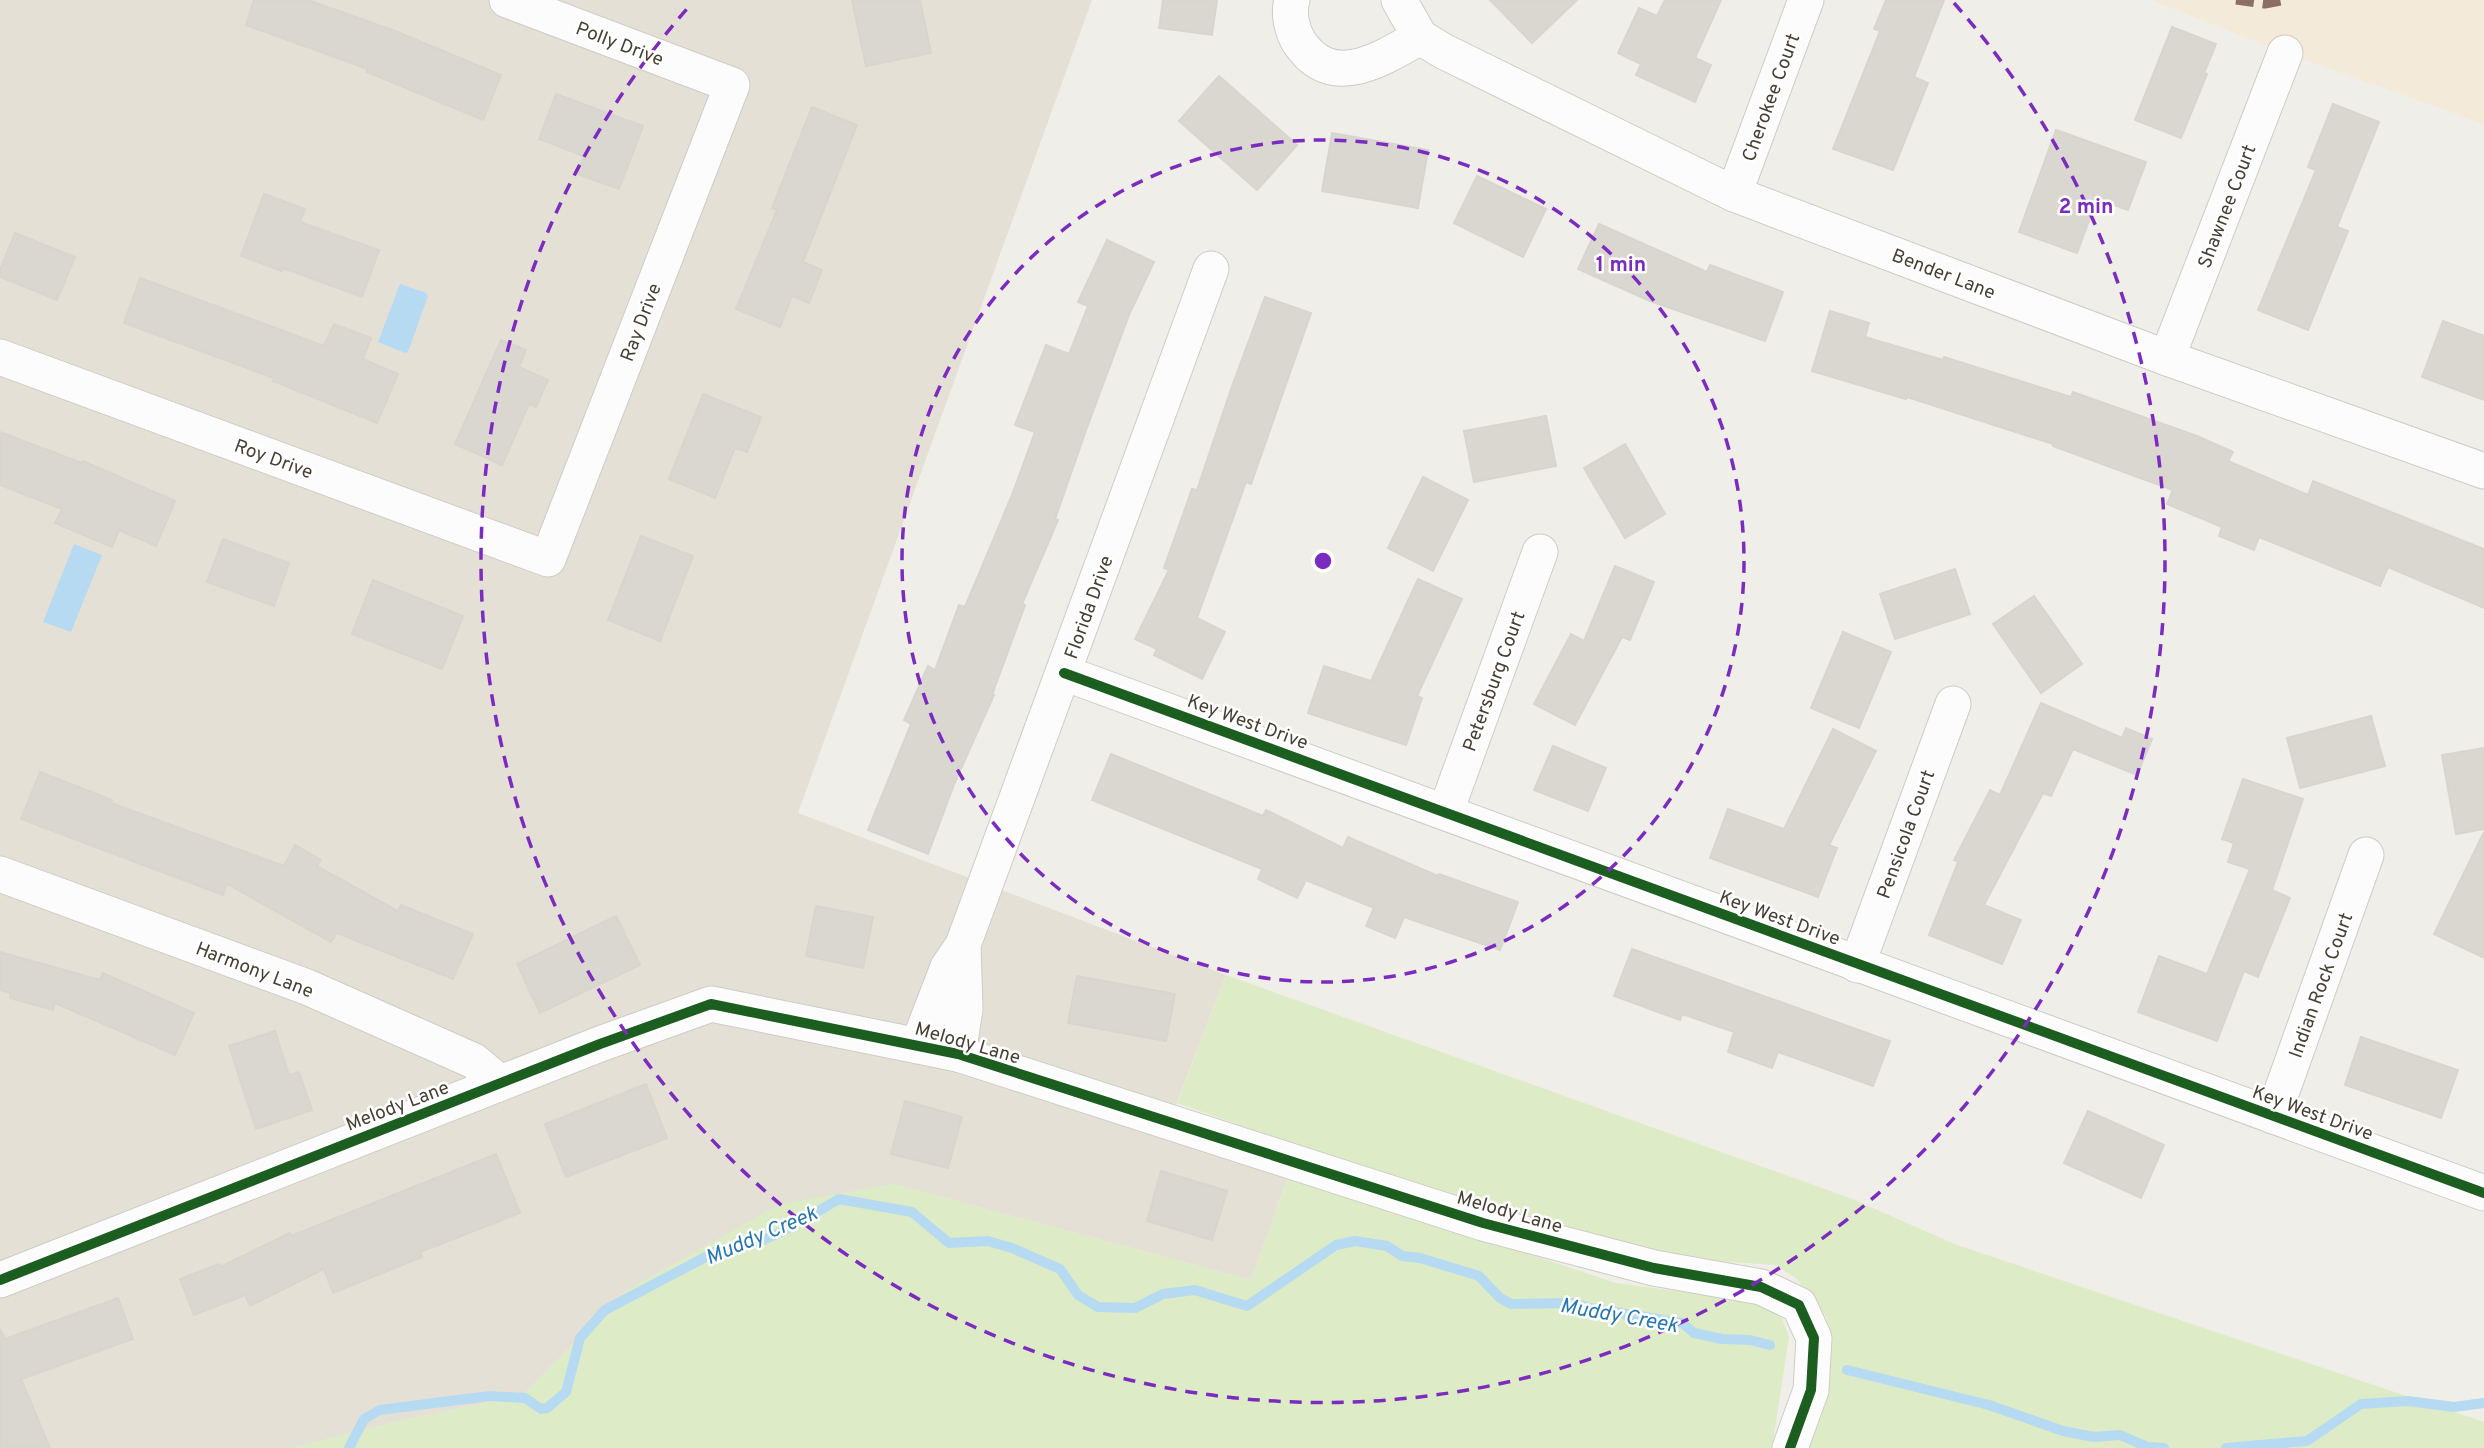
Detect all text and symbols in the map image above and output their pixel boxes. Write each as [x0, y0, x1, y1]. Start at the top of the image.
street label: Polly Drive [572, 17, 667, 73]
street label: Cherokee Court [1738, 30, 1806, 165]
street label: Shawnee Court [2193, 142, 2262, 272]
text: 2 min [2059, 194, 2113, 221]
street label: Bender Lane [1888, 244, 1998, 306]
text: 1 min [1596, 252, 1646, 279]
street label: Ray Drive [616, 280, 668, 365]
street label: Roy Drive [231, 435, 316, 485]
centre of rings [1311, 549, 1335, 573]
street label: Florida Drive [1060, 553, 1120, 663]
street label: Petersburg Court [1458, 608, 1531, 755]
street label: Key West Drive [1184, 690, 1311, 756]
street label: Pensicola Court [1872, 767, 1941, 902]
street label: Key West Drive [1716, 886, 1843, 952]
street label: Indian Rock Court [2284, 910, 2359, 1062]
street label: Harmony Lane [192, 937, 317, 1004]
street label: Melody Lane [912, 1017, 1023, 1070]
street label: Melody Lane [343, 1076, 453, 1138]
street label: Key West Drive [2249, 1081, 2376, 1147]
street label: Melody Lane [1454, 1186, 1565, 1239]
water label: Muddy Creek [702, 1201, 822, 1272]
water label: Muddy Creek [1558, 1293, 1680, 1340]

